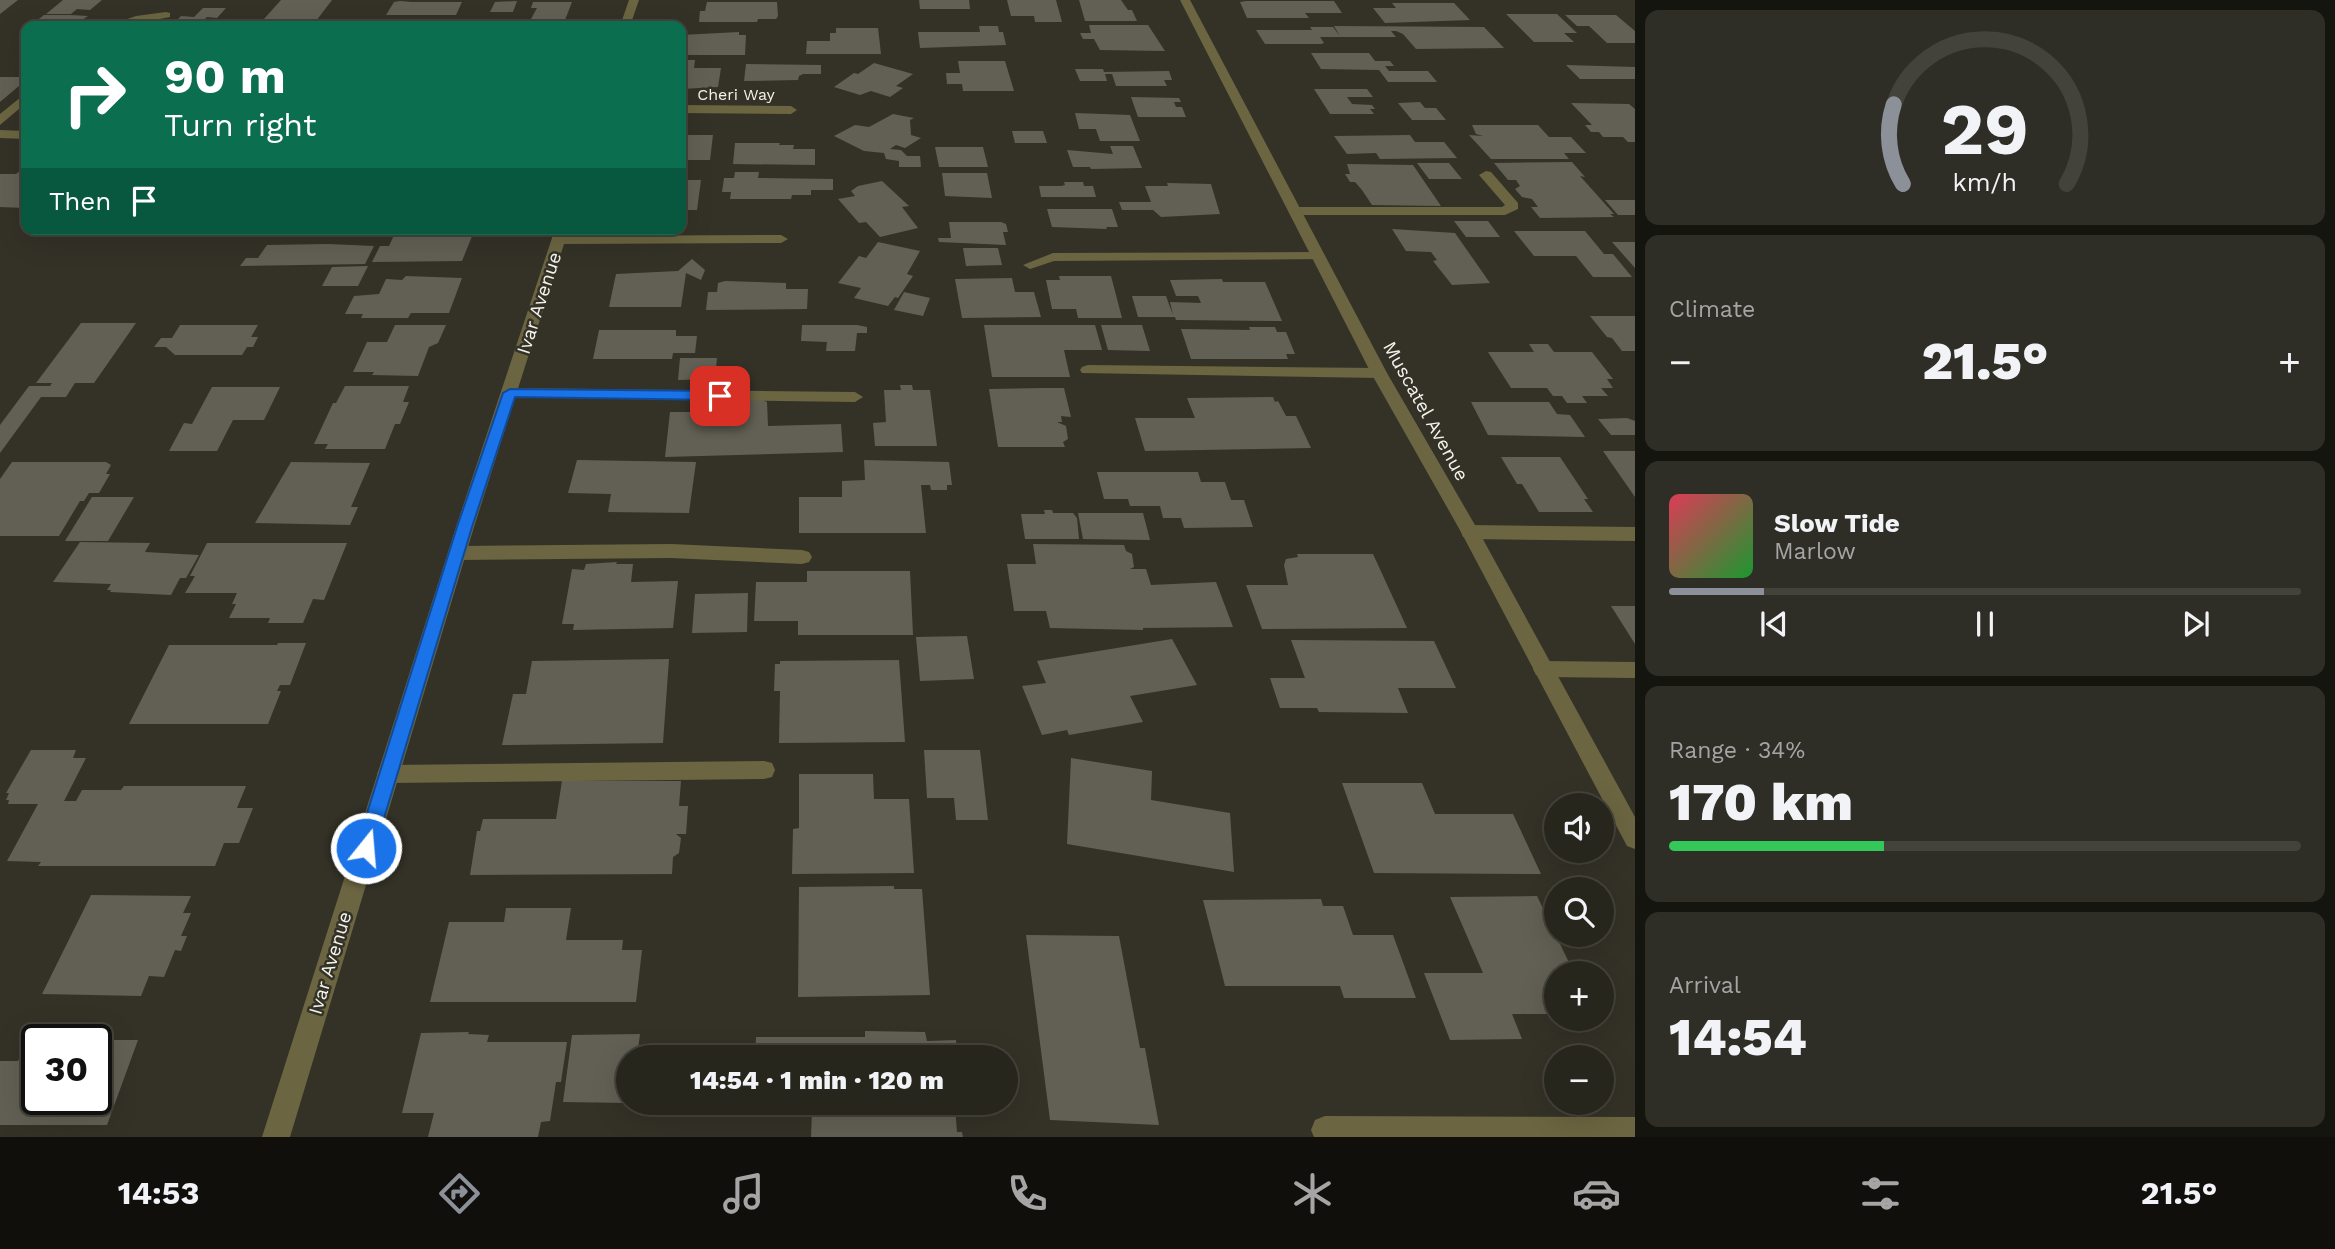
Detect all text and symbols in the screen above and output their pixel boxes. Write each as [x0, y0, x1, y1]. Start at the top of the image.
text: 90 m [164, 47, 286, 105]
icon: right [49, 49, 140, 140]
street label: Cheri Way [697, 85, 776, 104]
text: 29 [1941, 86, 2029, 172]
text: Turn right [164, 106, 316, 144]
text: km/h [1953, 168, 2017, 197]
icon: arrive [125, 182, 163, 220]
text: Then [49, 186, 111, 216]
street label: Ivar Avenue [512, 249, 566, 357]
text: Climate [1669, 296, 1755, 323]
text: 21.5° [1922, 331, 2048, 392]
street label: Muscatel Avenue [1378, 337, 1474, 485]
text: − [1669, 340, 1692, 384]
text: + [2278, 340, 2301, 384]
pin [690, 366, 750, 426]
icon: arrive [701, 377, 739, 415]
text: Slow Tide [1774, 508, 1900, 538]
text: Marlow [1774, 538, 1856, 565]
icon: previous [1755, 605, 1793, 643]
icon: pause [1966, 605, 2004, 643]
icon: next [2177, 605, 2215, 643]
text: Range · 34% [1669, 737, 1805, 764]
text: 170 km [1669, 772, 1853, 833]
map controls [1544, 793, 1614, 1115]
button: sound [1544, 793, 1614, 863]
position arrow [329, 811, 403, 885]
button: search [1544, 877, 1614, 947]
street label: Ivar Avenue [303, 909, 357, 1017]
button: + [1544, 961, 1614, 1031]
text: Arrival [1669, 972, 1741, 999]
text: 14:54 [1669, 1007, 1807, 1068]
speed limit sign: 30 [21, 1024, 112, 1115]
button: − [1544, 1045, 1614, 1115]
text: 14:54 · 1 min · 120 m [690, 1065, 944, 1095]
icon: directions [435, 1169, 484, 1218]
icon: music [719, 1169, 768, 1218]
icon: phone [1003, 1169, 1052, 1218]
icon: climate [1288, 1169, 1337, 1218]
icon: car [1572, 1169, 1621, 1218]
icon: filters [1856, 1169, 1905, 1218]
text: 14:53 [118, 1174, 199, 1212]
text: 21.5° [2141, 1174, 2217, 1212]

